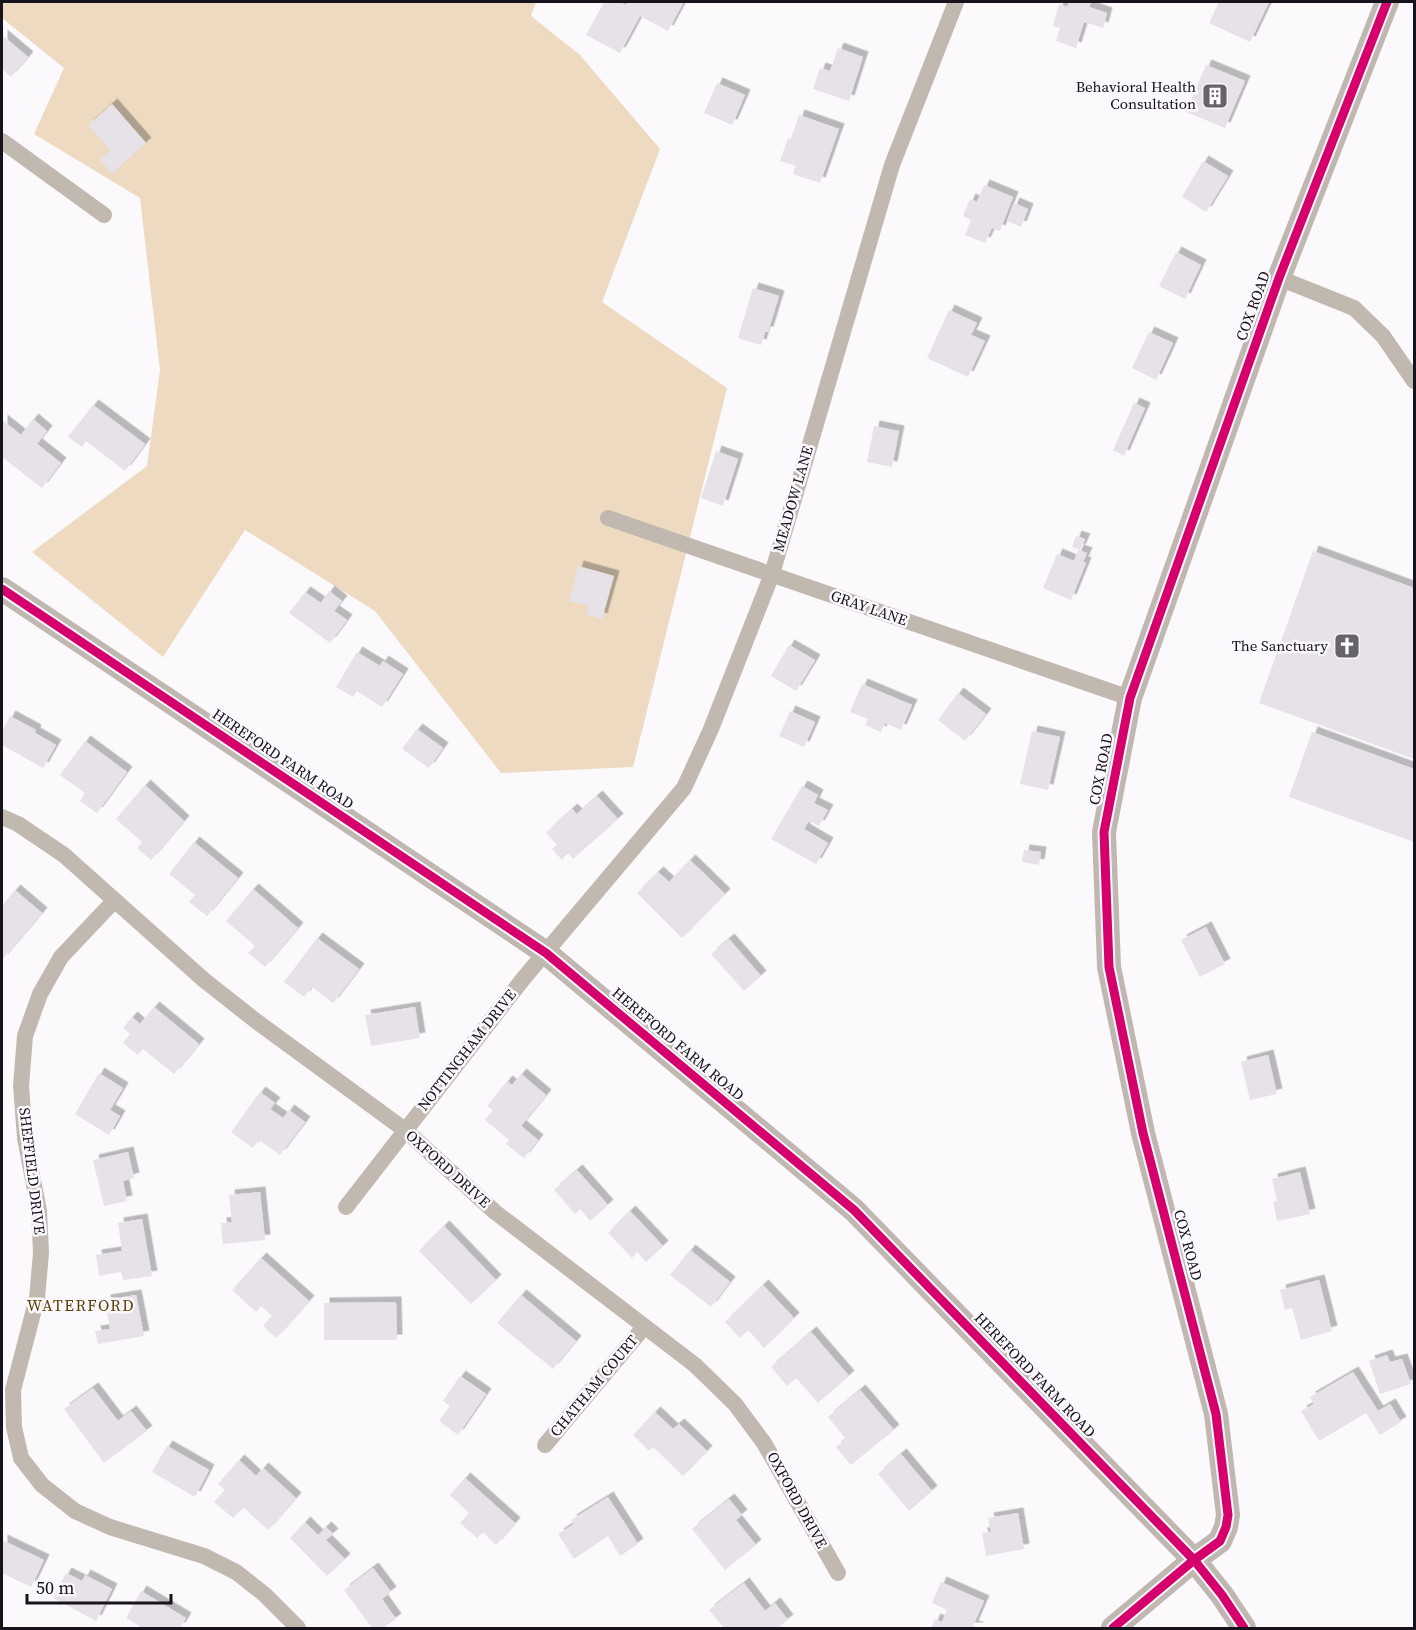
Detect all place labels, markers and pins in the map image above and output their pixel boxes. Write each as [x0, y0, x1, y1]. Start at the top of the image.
place label: Behavioral Health Consultation [1076, 76, 1196, 114]
building icon: Behavioral Health Consultation [1200, 81, 1230, 111]
church icon: The Sanctuary [1332, 631, 1362, 661]
place label: The Sanctuary [1232, 635, 1328, 656]

